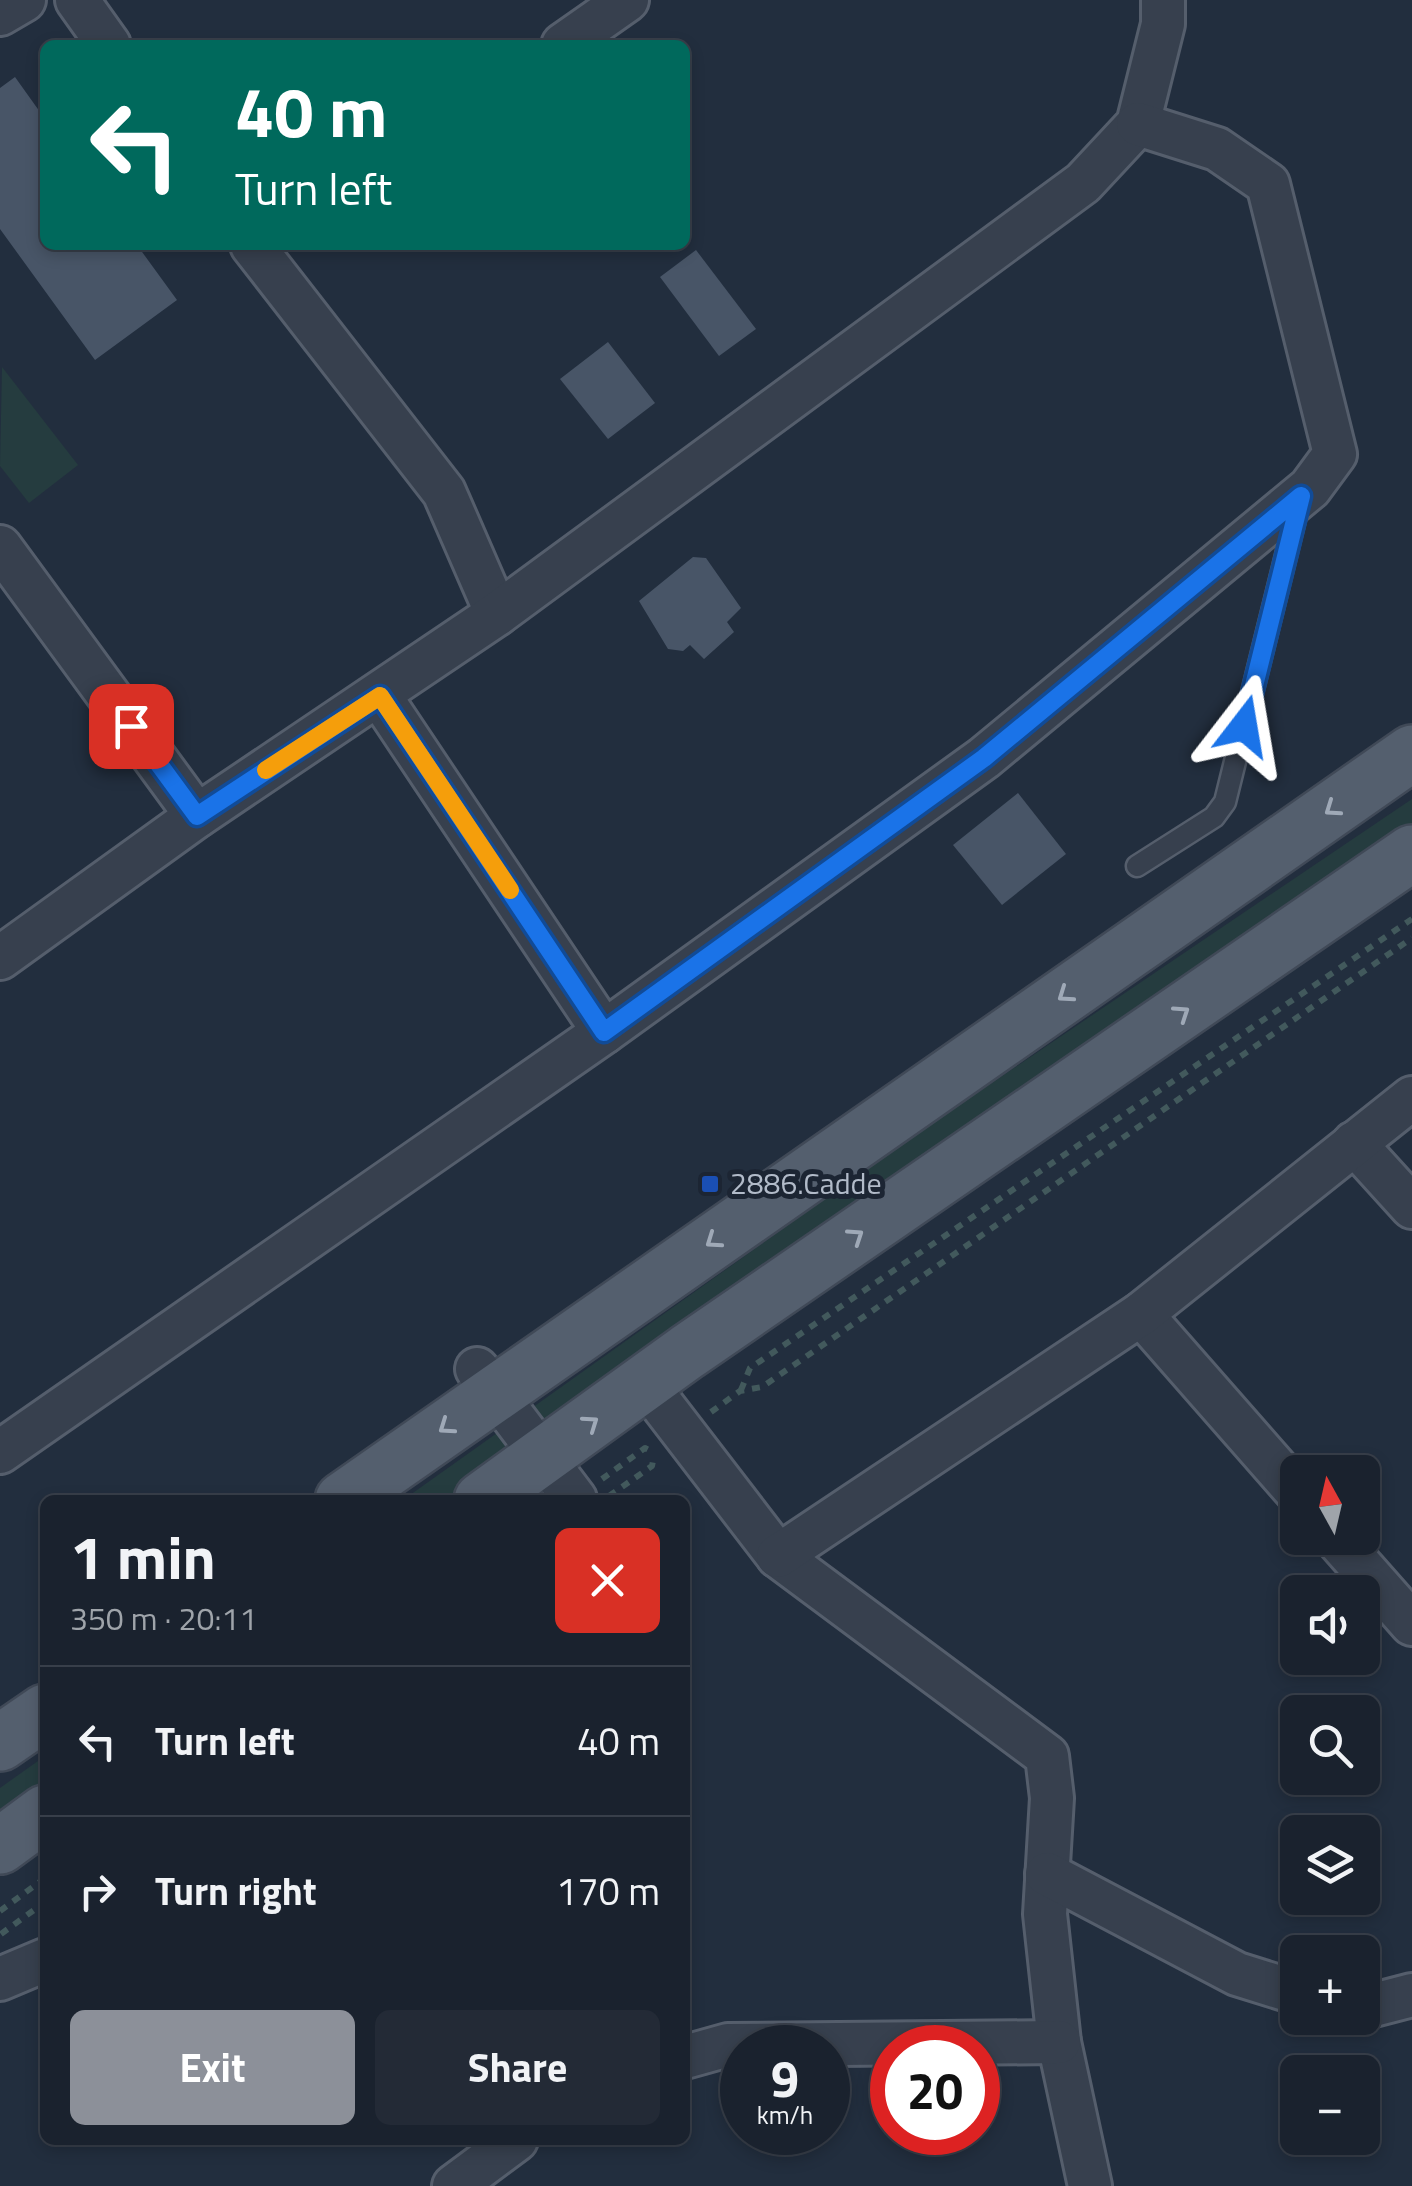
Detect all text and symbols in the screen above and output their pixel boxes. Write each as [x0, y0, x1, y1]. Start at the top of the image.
text: 40 m [235, 58, 388, 164]
icon: left [70, 80, 200, 210]
text: Turn left [235, 154, 392, 222]
position arrow [1192, 674, 1296, 778]
pin [89, 684, 174, 769]
icon: arrive [104, 699, 159, 754]
one-way arrow [1324, 797, 1343, 815]
one-way arrow [1058, 983, 1077, 1001]
one-way arrow [1171, 1006, 1189, 1025]
place label: 2886.Cadde [730, 1160, 882, 1206]
marker: 2886.Cadde [699, 1173, 721, 1195]
one-way arrow [705, 1229, 724, 1247]
one-way arrow [845, 1230, 864, 1248]
one-way arrow [439, 1415, 458, 1433]
one-way arrow [579, 1417, 598, 1435]
north arrow [1280, 1455, 1380, 1555]
map controls [1280, 1455, 1380, 2155]
text: 1 min [70, 1511, 216, 1602]
button: close [555, 1528, 660, 1633]
button: sound [1280, 1575, 1380, 1675]
text: 350 m · 20:11 [70, 1594, 257, 1642]
button: search [1280, 1695, 1380, 1795]
text: Turn left [155, 1712, 295, 1770]
text: 40 m [577, 1712, 660, 1770]
icon: left [70, 1714, 125, 1769]
button: layers [1280, 1815, 1380, 1915]
text: Turn right [155, 1862, 317, 1920]
text: 170 m [556, 1862, 660, 1920]
icon: right [70, 1864, 125, 1919]
button: + [1280, 1935, 1380, 2035]
button: Exit [70, 2010, 355, 2125]
button: Share [375, 2010, 660, 2125]
speed limit sign: 20 [870, 2025, 1000, 2155]
text: 9 [771, 2040, 799, 2116]
button: − [1280, 2055, 1380, 2155]
text: km/h [757, 2096, 813, 2134]

